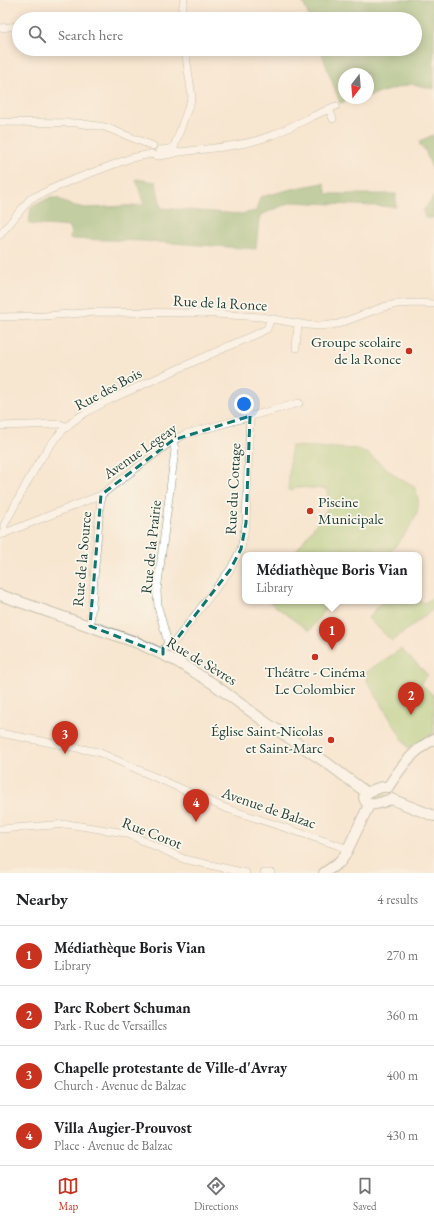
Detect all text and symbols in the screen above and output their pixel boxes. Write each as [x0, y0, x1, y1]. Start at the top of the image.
search box [12, 12, 422, 56]
icon: search [26, 23, 48, 45]
text: Search here [58, 25, 123, 44]
north arrow [338, 68, 374, 104]
street label: Rue de la Ronce [173, 291, 268, 314]
place label: Groupe scolaire de la Ronce [311, 332, 401, 368]
marker: Groupe scolaire de la Ronce [404, 346, 414, 356]
street label: Rue des Bois [71, 363, 145, 414]
your location [234, 394, 254, 414]
street label: Avenue Legeay [98, 418, 181, 483]
street label: Rue du Cottage [221, 442, 244, 535]
place label: Piscine Municipale [318, 492, 384, 528]
street label: Rue de la Prairie [136, 499, 165, 595]
marker: Piscine Municipale [305, 506, 315, 516]
street label: Rue de la Source [68, 510, 95, 607]
popup [242, 552, 422, 604]
text: Médiathèque Boris Vian [256, 560, 408, 579]
text: Library [256, 579, 293, 596]
pin: 1 [319, 617, 345, 650]
street label: Rue de Sèvres [164, 632, 241, 689]
marker: Théâtre - Cinéma Le Colombier [310, 652, 320, 662]
place label: Théâtre - Cinéma Le Colombier [264, 662, 366, 698]
pin: 2 [398, 682, 424, 715]
pin: 3 [52, 721, 78, 754]
place label: Église Saint-Nicolas et Saint-Marc [211, 721, 323, 757]
marker: Église Saint-Nicolas et Saint-Marc [326, 735, 336, 745]
street label: Avenue de Balzac [218, 782, 319, 833]
pin: 4 [183, 789, 209, 822]
street label: Rue Corot [120, 812, 185, 853]
text: Nearby [16, 888, 68, 910]
text: 4 results [377, 891, 418, 908]
text: Médiathèque Boris Vian [54, 938, 206, 957]
text: 1 [26, 947, 32, 964]
text: 270 m [387, 947, 418, 964]
text: Library [54, 957, 91, 974]
text: Parc Robert Schuman [54, 998, 191, 1017]
text: 2 [26, 1007, 32, 1024]
text: 360 m [387, 1007, 418, 1024]
text: Park · Rue de Versailles [54, 1017, 167, 1034]
text: Chapelle protestante de Ville-d'Avray [54, 1058, 287, 1077]
text: 3 [26, 1067, 32, 1084]
text: 400 m [387, 1067, 418, 1084]
text: Church · Avenue de Balzac [54, 1077, 186, 1094]
text: Villa Augier-Prouvost [54, 1118, 192, 1137]
text: 4 [26, 1127, 32, 1144]
text: 430 m [387, 1127, 418, 1144]
text: Place · Avenue de Balzac [54, 1137, 173, 1154]
tab: Map [57, 1175, 79, 1213]
tab: Directions [194, 1175, 238, 1213]
tab: Saved [353, 1175, 377, 1213]

